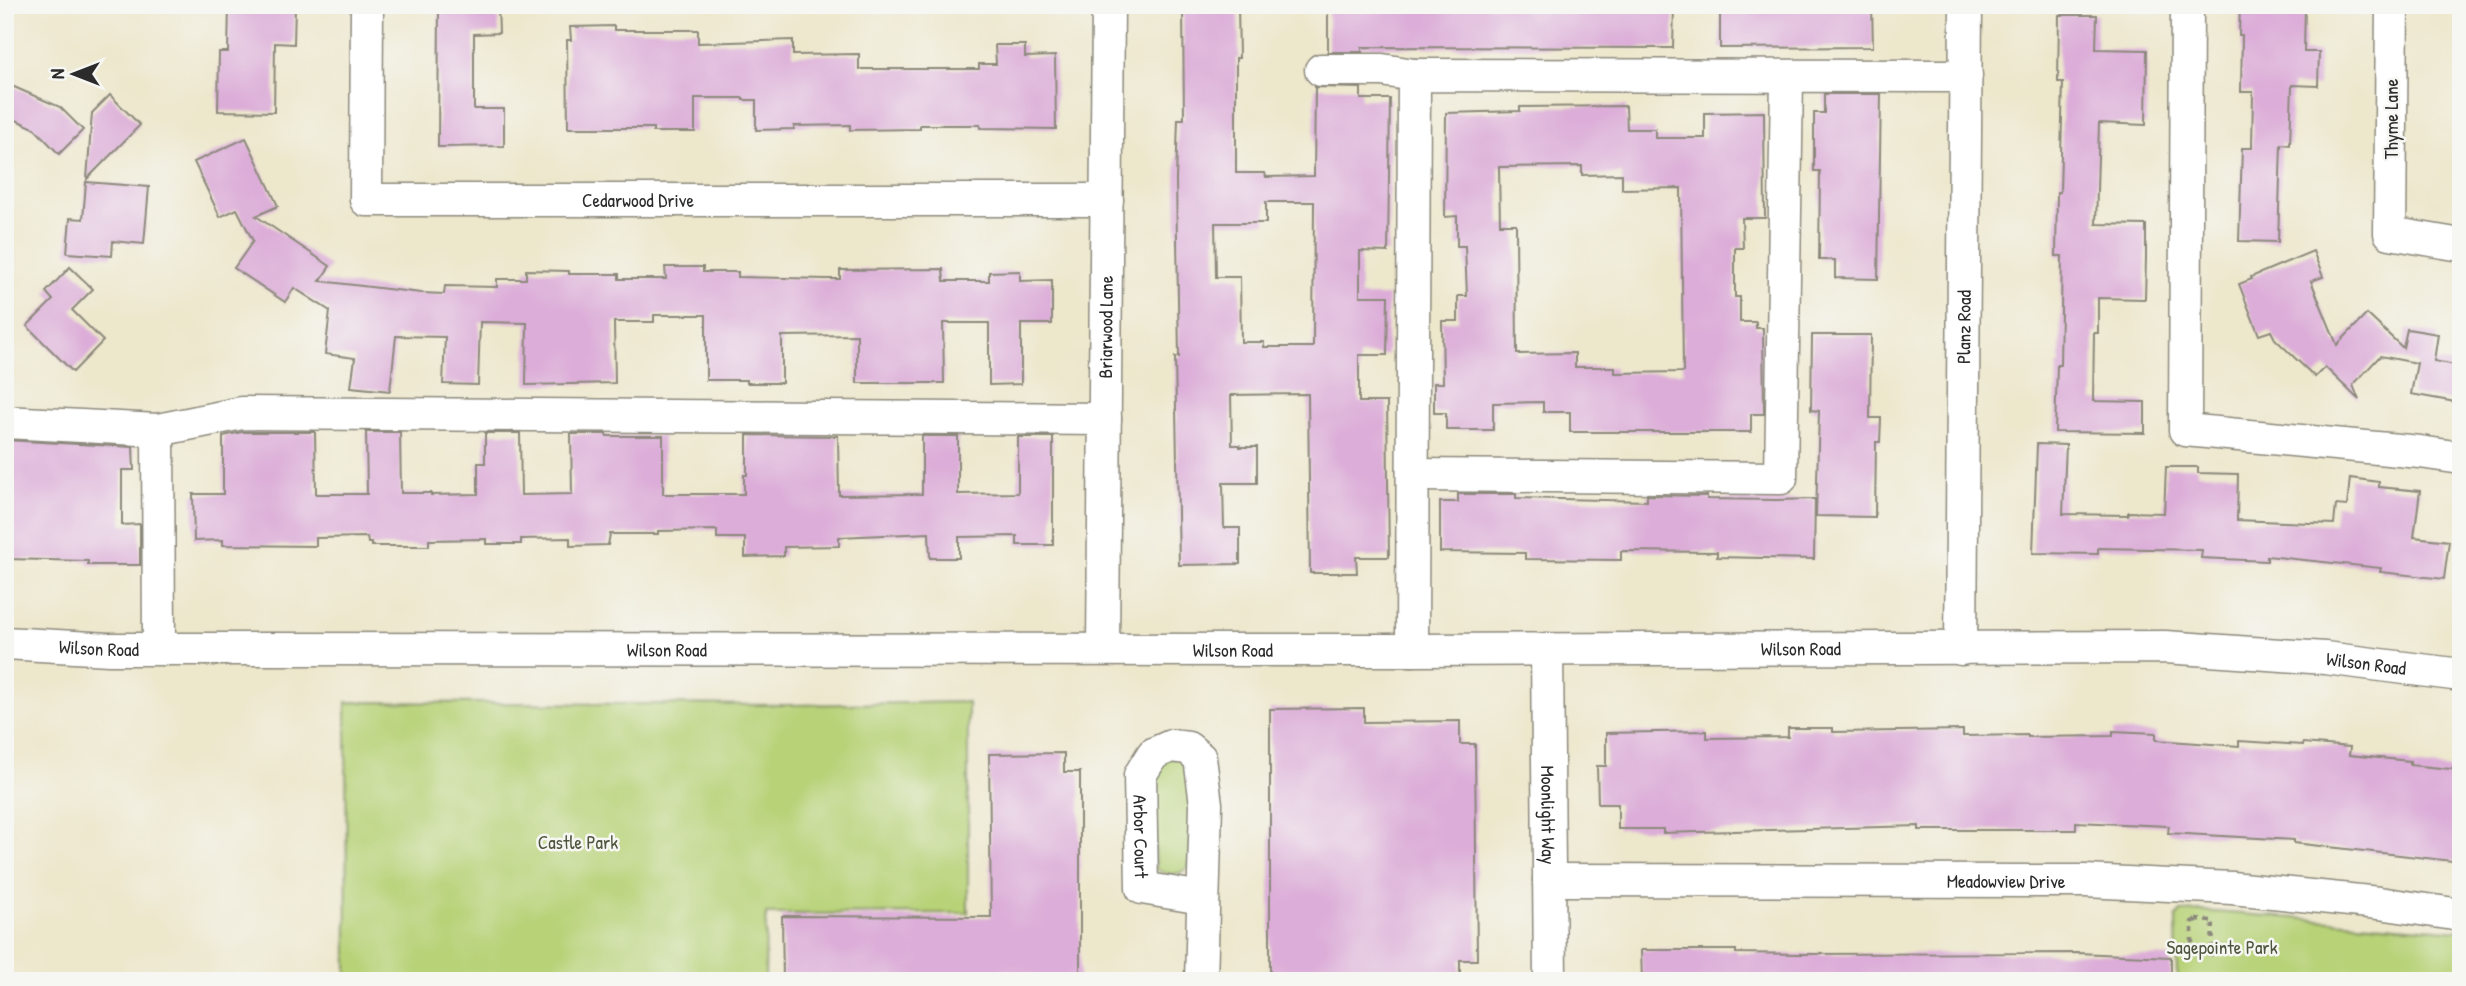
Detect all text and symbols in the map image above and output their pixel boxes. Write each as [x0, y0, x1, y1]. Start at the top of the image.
north arrow [38, 38, 108, 108]
text: N [44, 69, 70, 79]
street label: Thyme Lane [2378, 78, 2404, 159]
street label: Cedarwood Drive [582, 187, 694, 213]
street label: Briarwood Lane [1092, 275, 1119, 378]
street label: Planz Road [1950, 289, 1977, 364]
street label: Wilson Road [58, 633, 140, 662]
street label: Wilson Road [1761, 635, 1842, 662]
street label: Wilson Road [627, 636, 708, 662]
street label: Wilson Road [1193, 637, 1274, 663]
street label: Wilson Road [2325, 645, 2408, 681]
street label: Moonlight Way [1535, 765, 1562, 865]
street label: Arbor Court [1127, 794, 1155, 879]
park label: Castle Park [538, 829, 618, 855]
street label: Meadowview Drive [1947, 868, 2066, 894]
park label: Sagepointe Park [2166, 934, 2278, 960]

